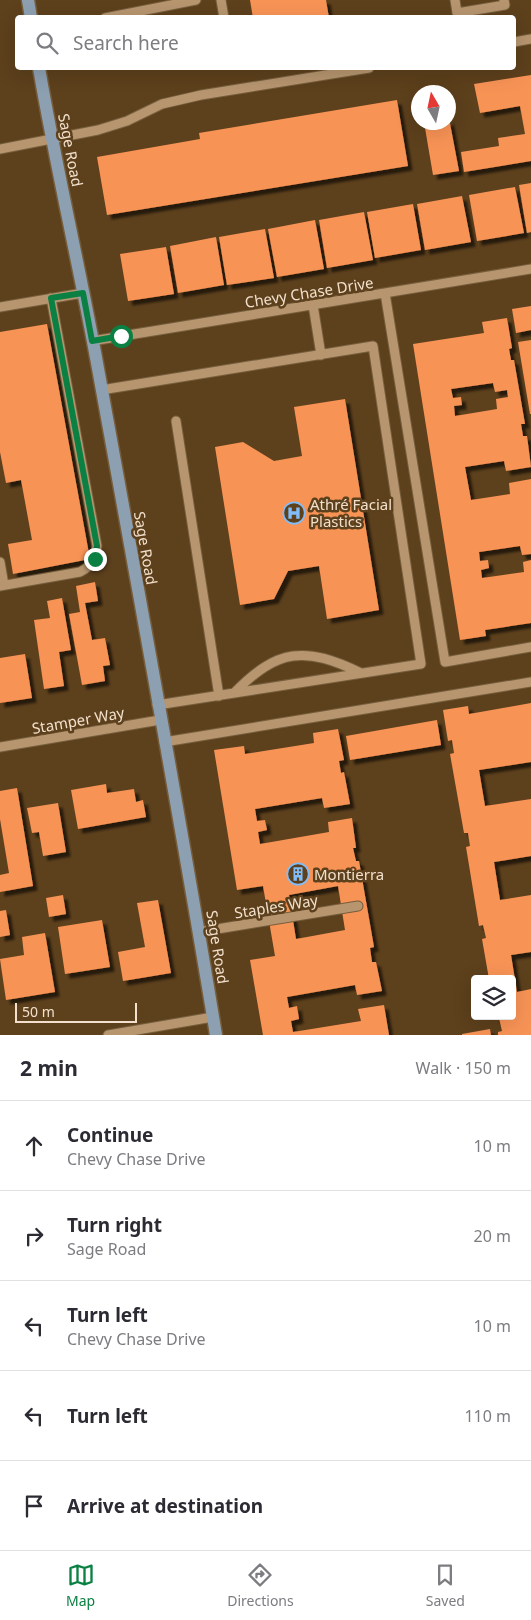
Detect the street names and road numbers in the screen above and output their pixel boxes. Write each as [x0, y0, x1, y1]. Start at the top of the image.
street label: Sage Road [54, 112, 88, 188]
street label: Chevy Chase Drive [243, 272, 375, 312]
street label: Sage Road [130, 510, 162, 586]
street label: Stamper Way [30, 702, 126, 738]
street label: Staples Way [233, 889, 320, 922]
street label: Sage Road [202, 909, 234, 985]

